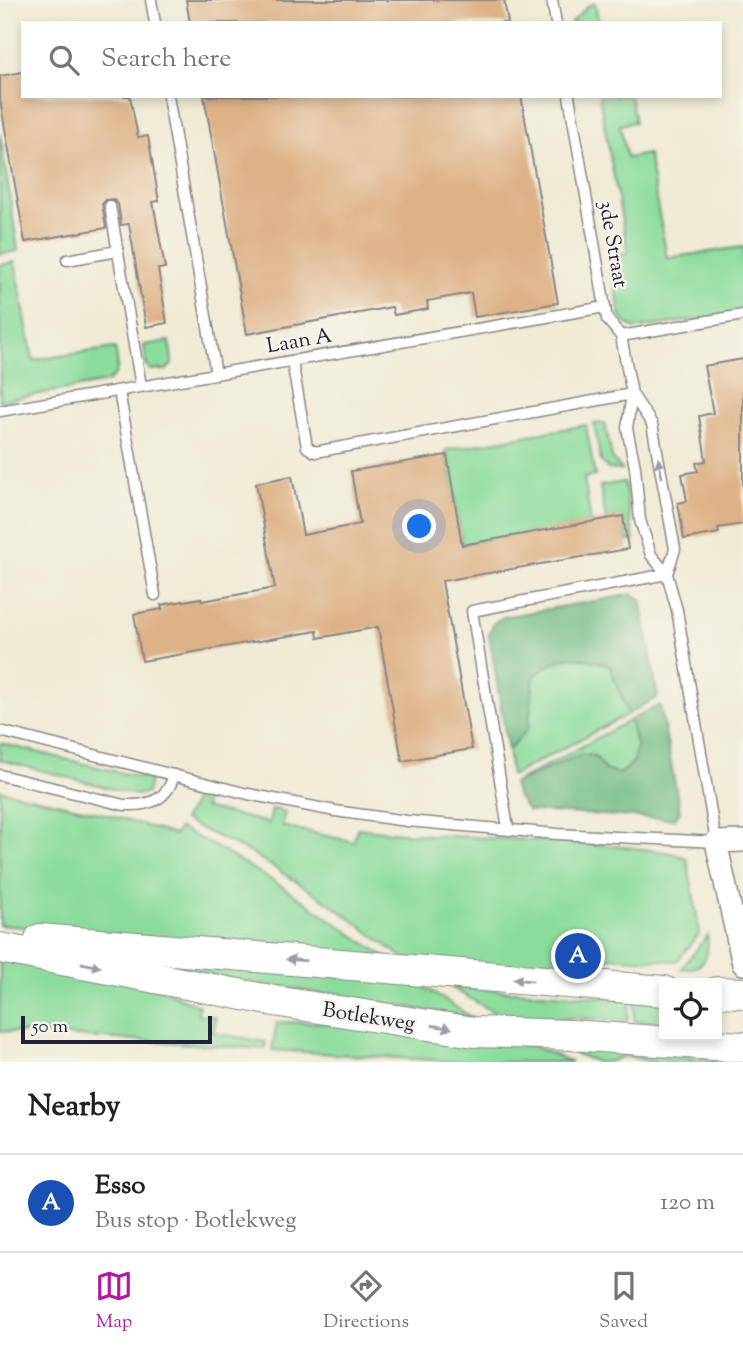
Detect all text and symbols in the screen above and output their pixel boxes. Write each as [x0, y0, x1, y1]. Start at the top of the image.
search box [21, 21, 722, 98]
icon: search [45, 41, 83, 79]
text: Search here [101, 41, 231, 78]
street label: 3de Straat [590, 198, 634, 290]
street label: Laan A [264, 321, 334, 362]
one-way arrow [654, 456, 665, 478]
your location [402, 509, 436, 543]
pin: A [555, 930, 601, 982]
one-way arrow [285, 954, 307, 965]
one-way arrow [80, 960, 102, 971]
one-way arrow [512, 974, 534, 985]
map controls [659, 978, 722, 1041]
button: locate [659, 978, 722, 1041]
street label: Botlekweg [320, 996, 417, 1040]
scale bar [21, 1013, 212, 1045]
text: 50 m [32, 1014, 68, 1041]
one-way arrow [431, 1022, 453, 1033]
text: Nearby [28, 1086, 120, 1129]
text: Esso [95, 1168, 145, 1205]
text: A [42, 1187, 60, 1220]
text: 120 m [660, 1187, 715, 1220]
text: Bus stop · Botlekweg [95, 1205, 296, 1238]
tab: Map [95, 1267, 133, 1336]
tab: Directions [323, 1267, 409, 1336]
tab: Saved [599, 1267, 648, 1336]

